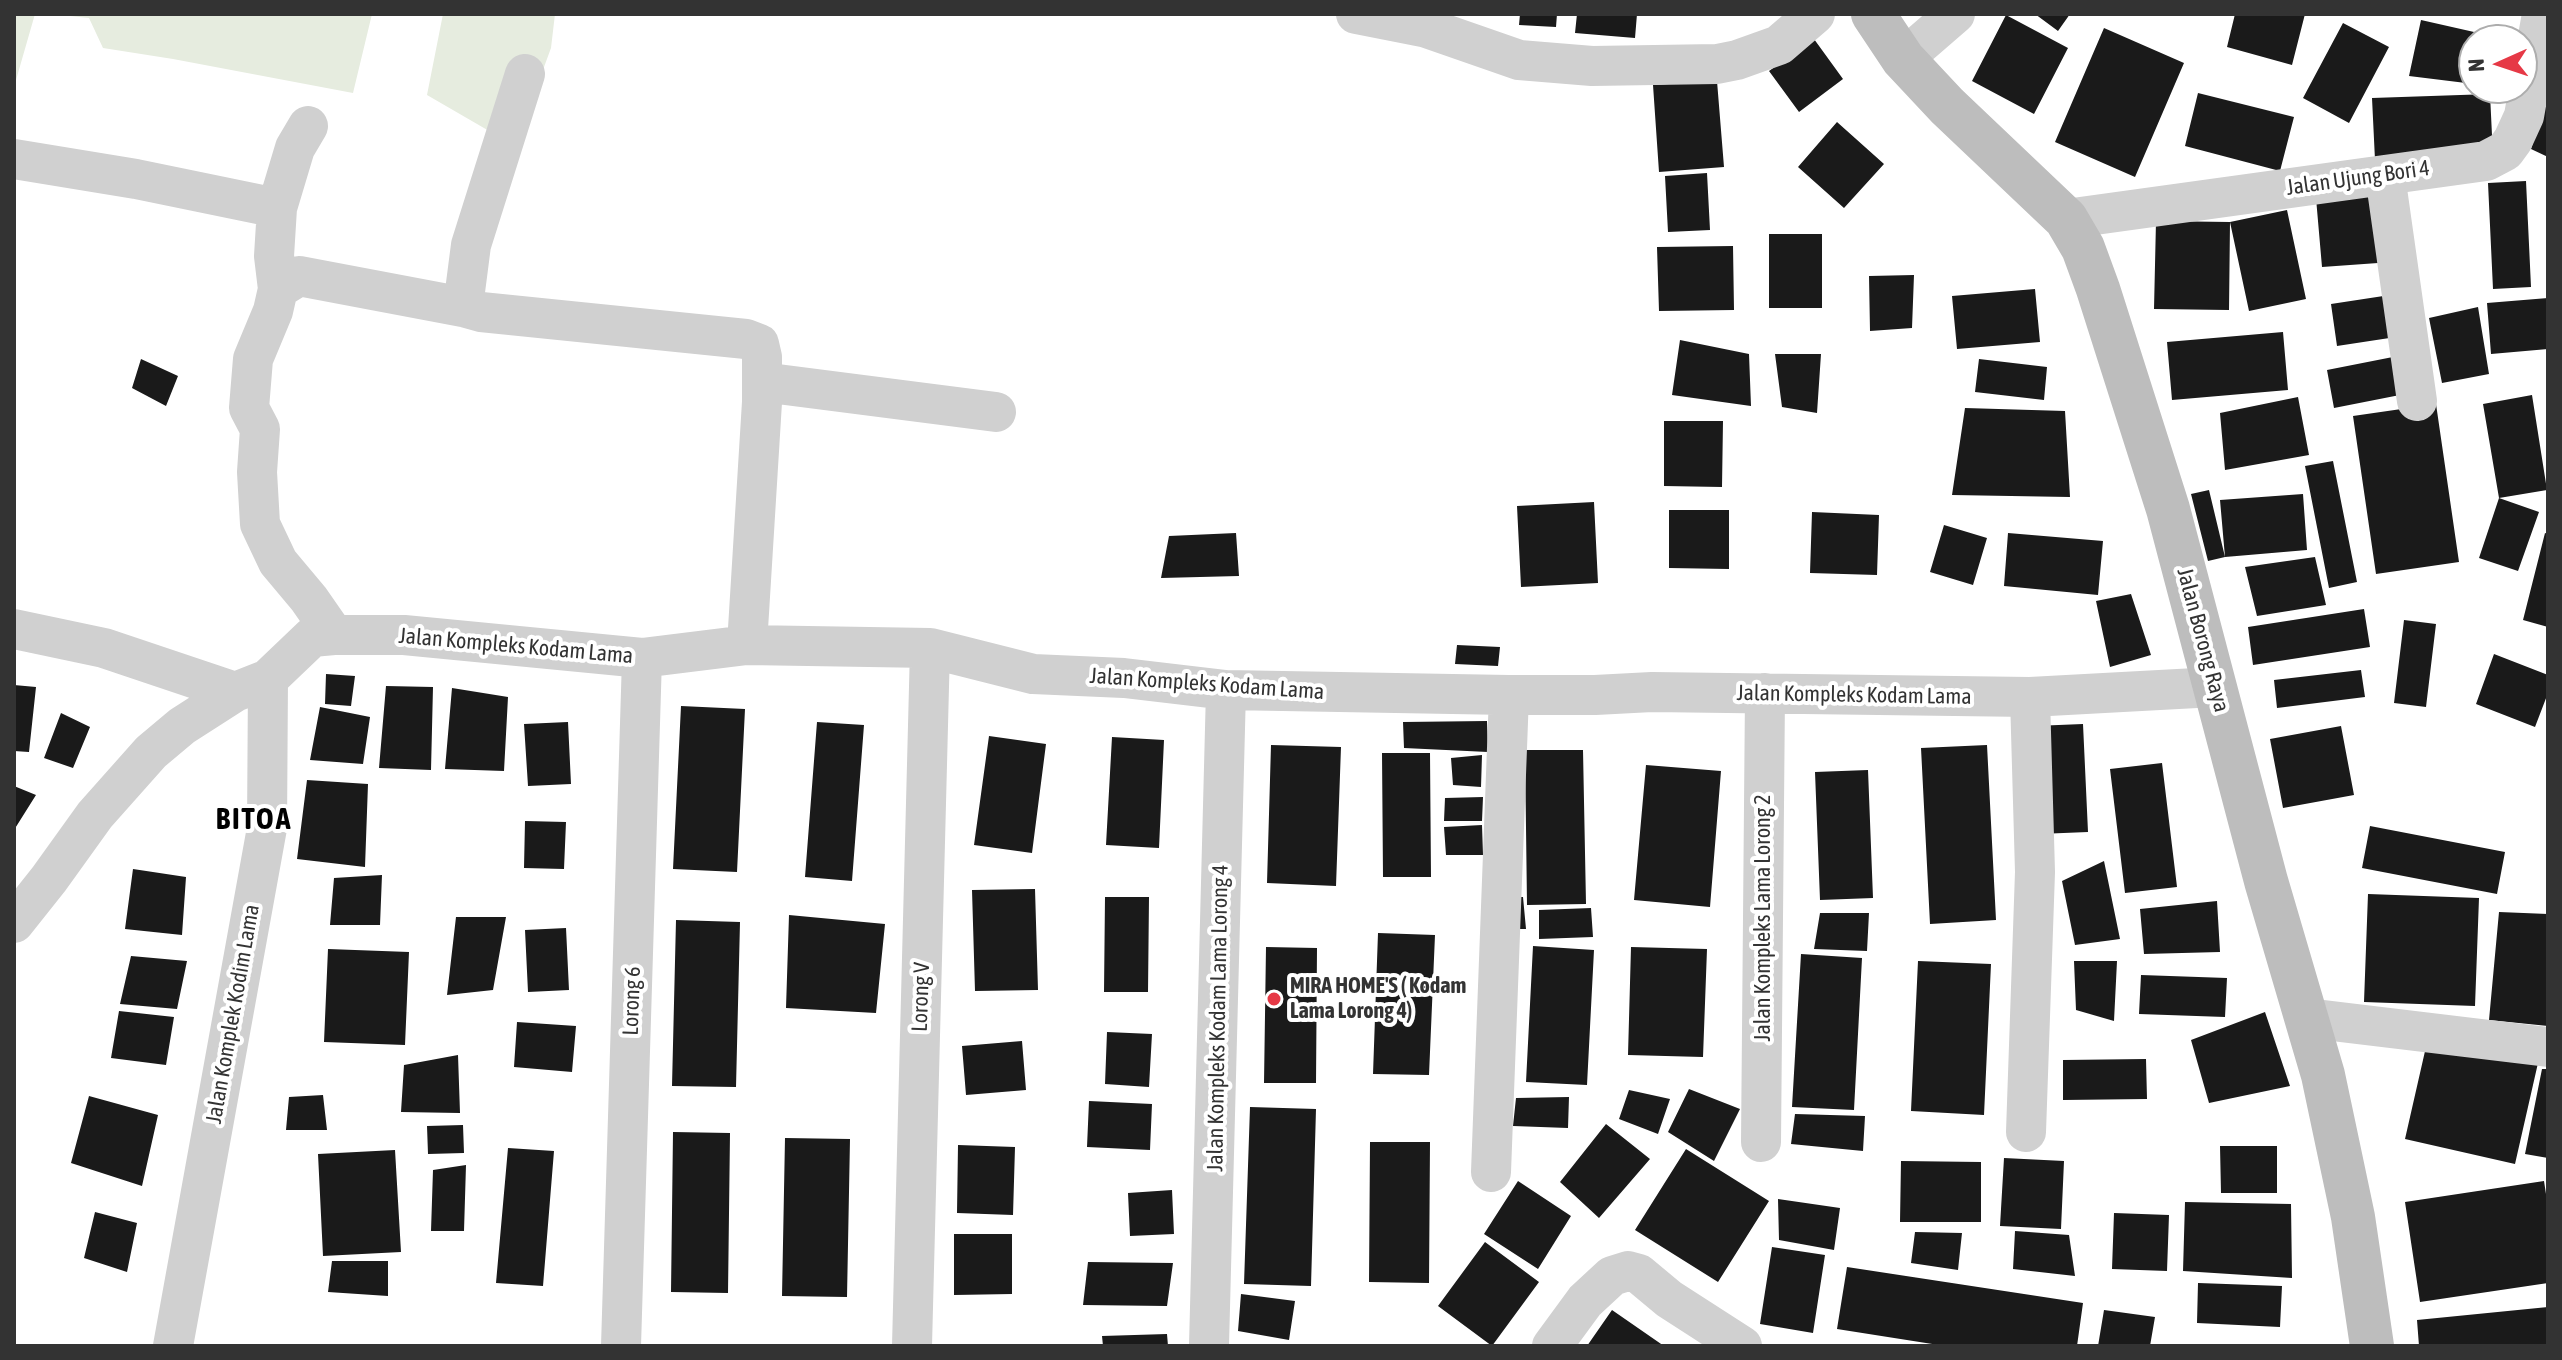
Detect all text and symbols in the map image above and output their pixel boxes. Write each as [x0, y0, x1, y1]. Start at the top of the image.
north arrow [2458, 24, 2538, 104]
text: N [2463, 58, 2489, 72]
street label: Jalan Ujung Bori 4 [2285, 155, 2431, 201]
street label: Jalan Borong Raya [2171, 565, 2235, 715]
street label: Jalan Kompleks Kodam Lama [398, 623, 634, 669]
street label: Jalan Kompleks Kodam Lama [1089, 663, 1325, 705]
street label: Jalan Kompleks Kodam Lama [1736, 680, 1972, 710]
street label: Jalan Kompleks Lama Lorong 2 [1750, 794, 1776, 1042]
district label: BITOA [216, 802, 292, 838]
street label: Jalan Kompleks Kodam Lama Lorong 4 [1202, 864, 1234, 1172]
street label: Jalan Komplek Kodim Lama [201, 902, 265, 1126]
street label: Lorong V [907, 962, 935, 1032]
street label: Lorong 6 [618, 966, 646, 1036]
place label: MIRA HOME'S ( Kodam Lama Lorong 4) [1290, 973, 1466, 1024]
marker: MIRA HOME'S ( Kodam Lama Lorong 4) [1265, 990, 1283, 1008]

